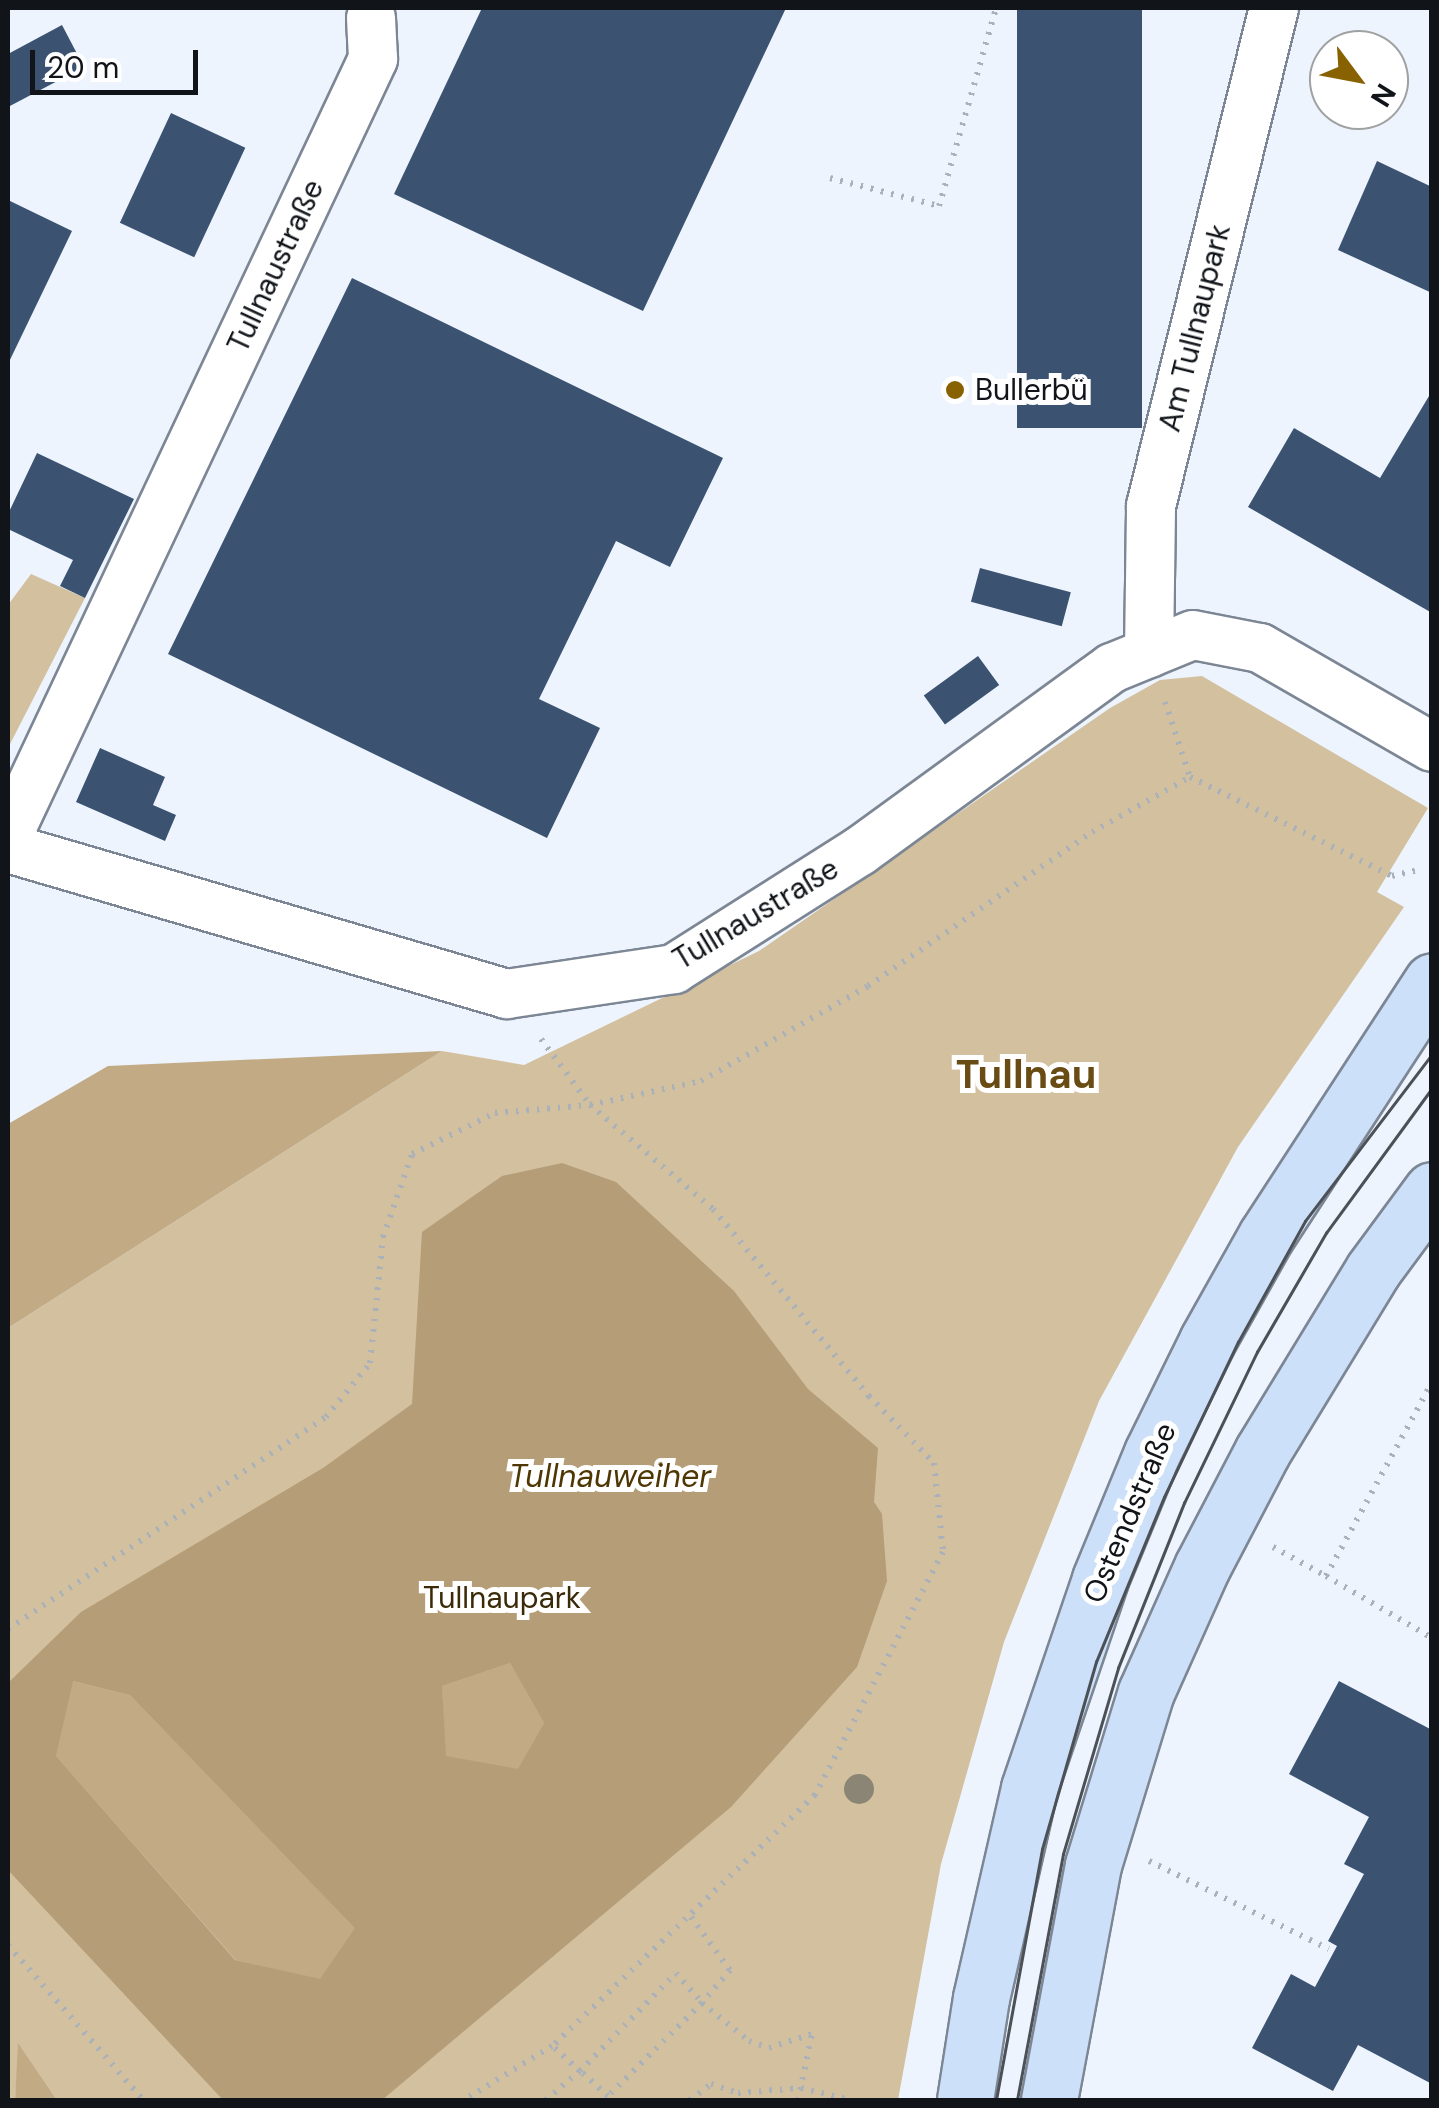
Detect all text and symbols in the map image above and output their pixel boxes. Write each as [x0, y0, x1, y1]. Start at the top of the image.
scale bar [35, 30, 202, 92]
north arrow [1309, 30, 1409, 130]
text: 20 m [47, 48, 119, 87]
text: N [1362, 77, 1404, 114]
street label: Tullnaustraße [220, 174, 332, 358]
street label: Am Tullnaupark [1152, 221, 1238, 435]
place label: Bullerbü [975, 372, 1088, 408]
marker: Bullerbü [944, 379, 966, 401]
street label: Tullnaustraße [667, 851, 845, 977]
district label: Tullnau [956, 1050, 1096, 1098]
street label: Ostendstraße [1076, 1418, 1184, 1608]
water label: Tullnauweiher [509, 1457, 711, 1495]
park label: Tullnaupark [423, 1580, 581, 1616]

